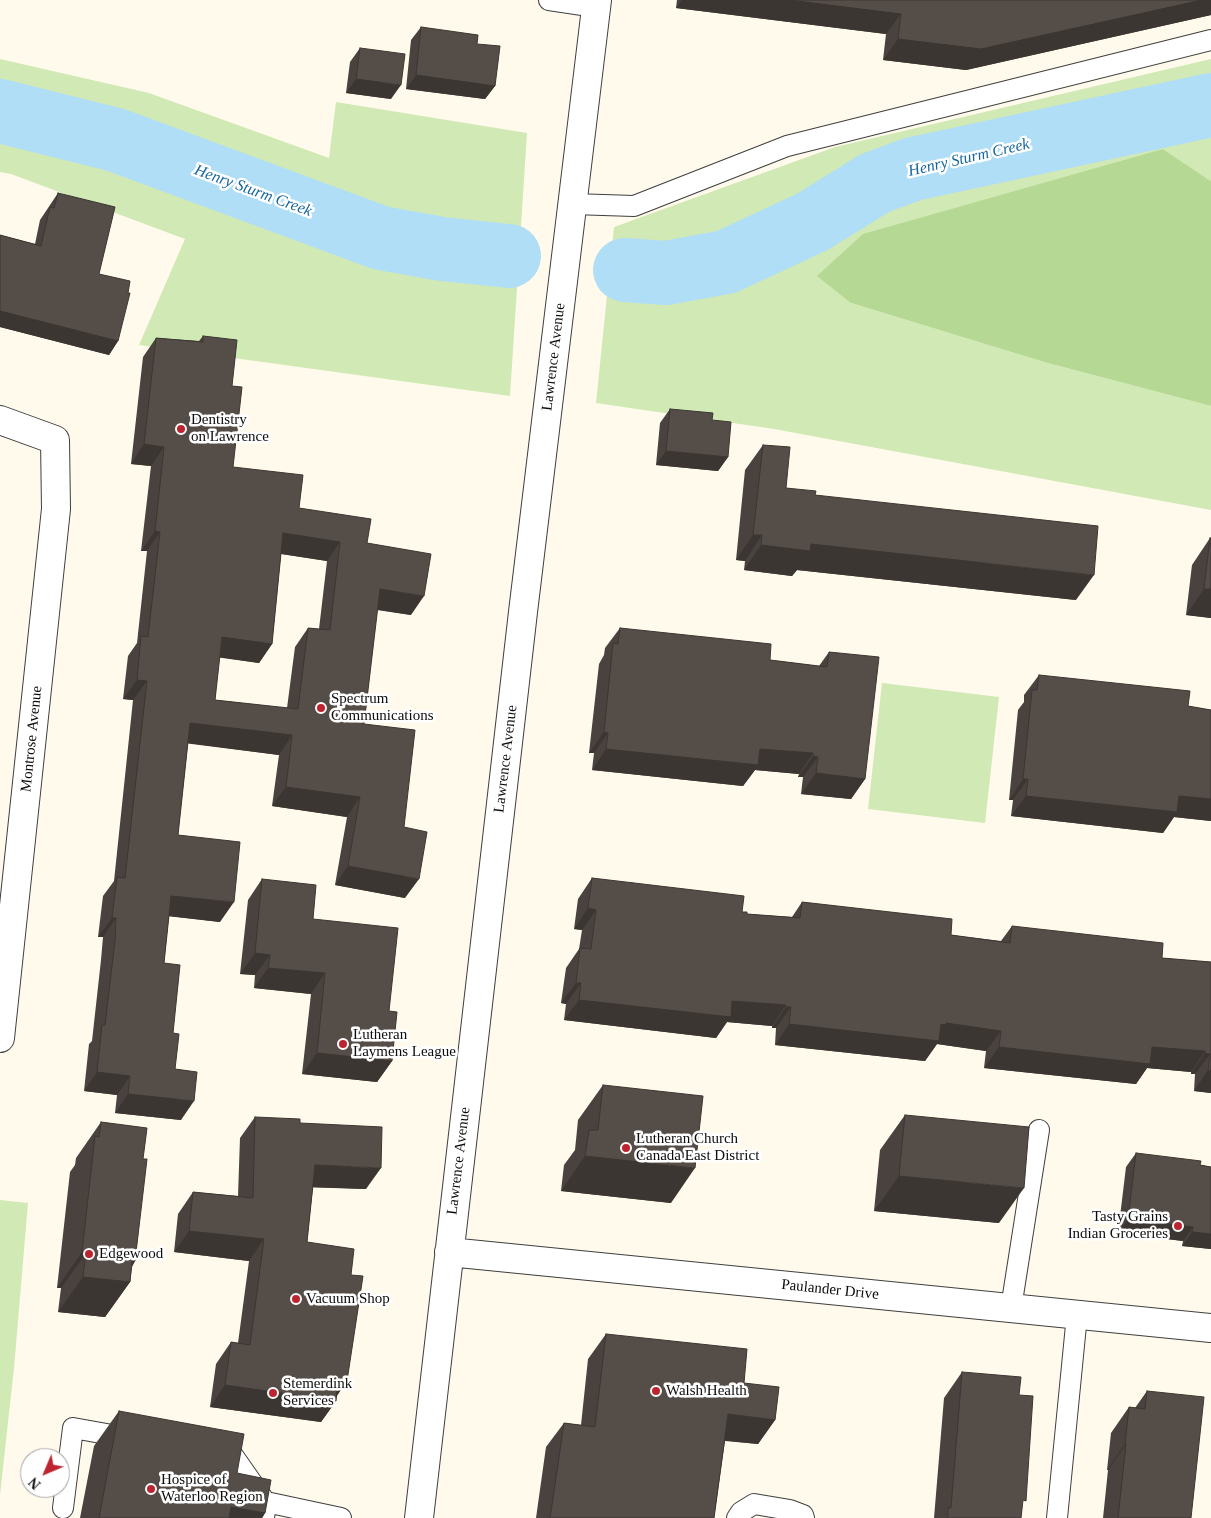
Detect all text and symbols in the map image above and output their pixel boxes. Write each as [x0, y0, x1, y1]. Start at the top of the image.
water label: Henry Sturm Creek [907, 135, 1031, 181]
water label: Henry Sturm Creek [192, 161, 314, 221]
street label: Lawrence Avenue [538, 302, 570, 412]
place label: Dentistry on Lawrence [191, 411, 269, 446]
marker: Dentistry on Lawrence [175, 423, 187, 435]
street label: Montrose Avenue [17, 685, 47, 793]
place label: Spectrum Communications [331, 690, 433, 725]
marker: Spectrum Communications [315, 702, 327, 714]
street label: Lawrence Avenue [490, 704, 522, 814]
place label: Lutheran Laymens League [353, 1026, 456, 1061]
marker: Lutheran Laymens League [337, 1038, 349, 1050]
street label: Lawrence Avenue [443, 1106, 475, 1216]
place label: Lutheran Church Canada East District [636, 1130, 759, 1165]
marker: Lutheran Church Canada East District [620, 1142, 632, 1154]
place label: Tasty Grains Indian Groceries [1068, 1208, 1168, 1243]
marker: Tasty Grains Indian Groceries [1172, 1220, 1184, 1232]
place label: Edgewood [99, 1245, 163, 1263]
marker: Edgewood [83, 1248, 95, 1260]
street label: Paulander Drive [780, 1276, 880, 1304]
place label: Vacuum Shop [306, 1290, 390, 1308]
marker: Vacuum Shop [290, 1293, 302, 1305]
place label: Stemerdink Services [283, 1375, 352, 1410]
place label: Walsh Health [666, 1382, 747, 1400]
marker: Walsh Health [650, 1385, 662, 1397]
marker: Stemerdink Services [267, 1387, 279, 1399]
north arrow [20, 1448, 70, 1498]
place label: Hospice of Waterloo Region [161, 1471, 263, 1506]
text: N [26, 1474, 44, 1492]
marker: Hospice of Waterloo Region [145, 1483, 157, 1495]

